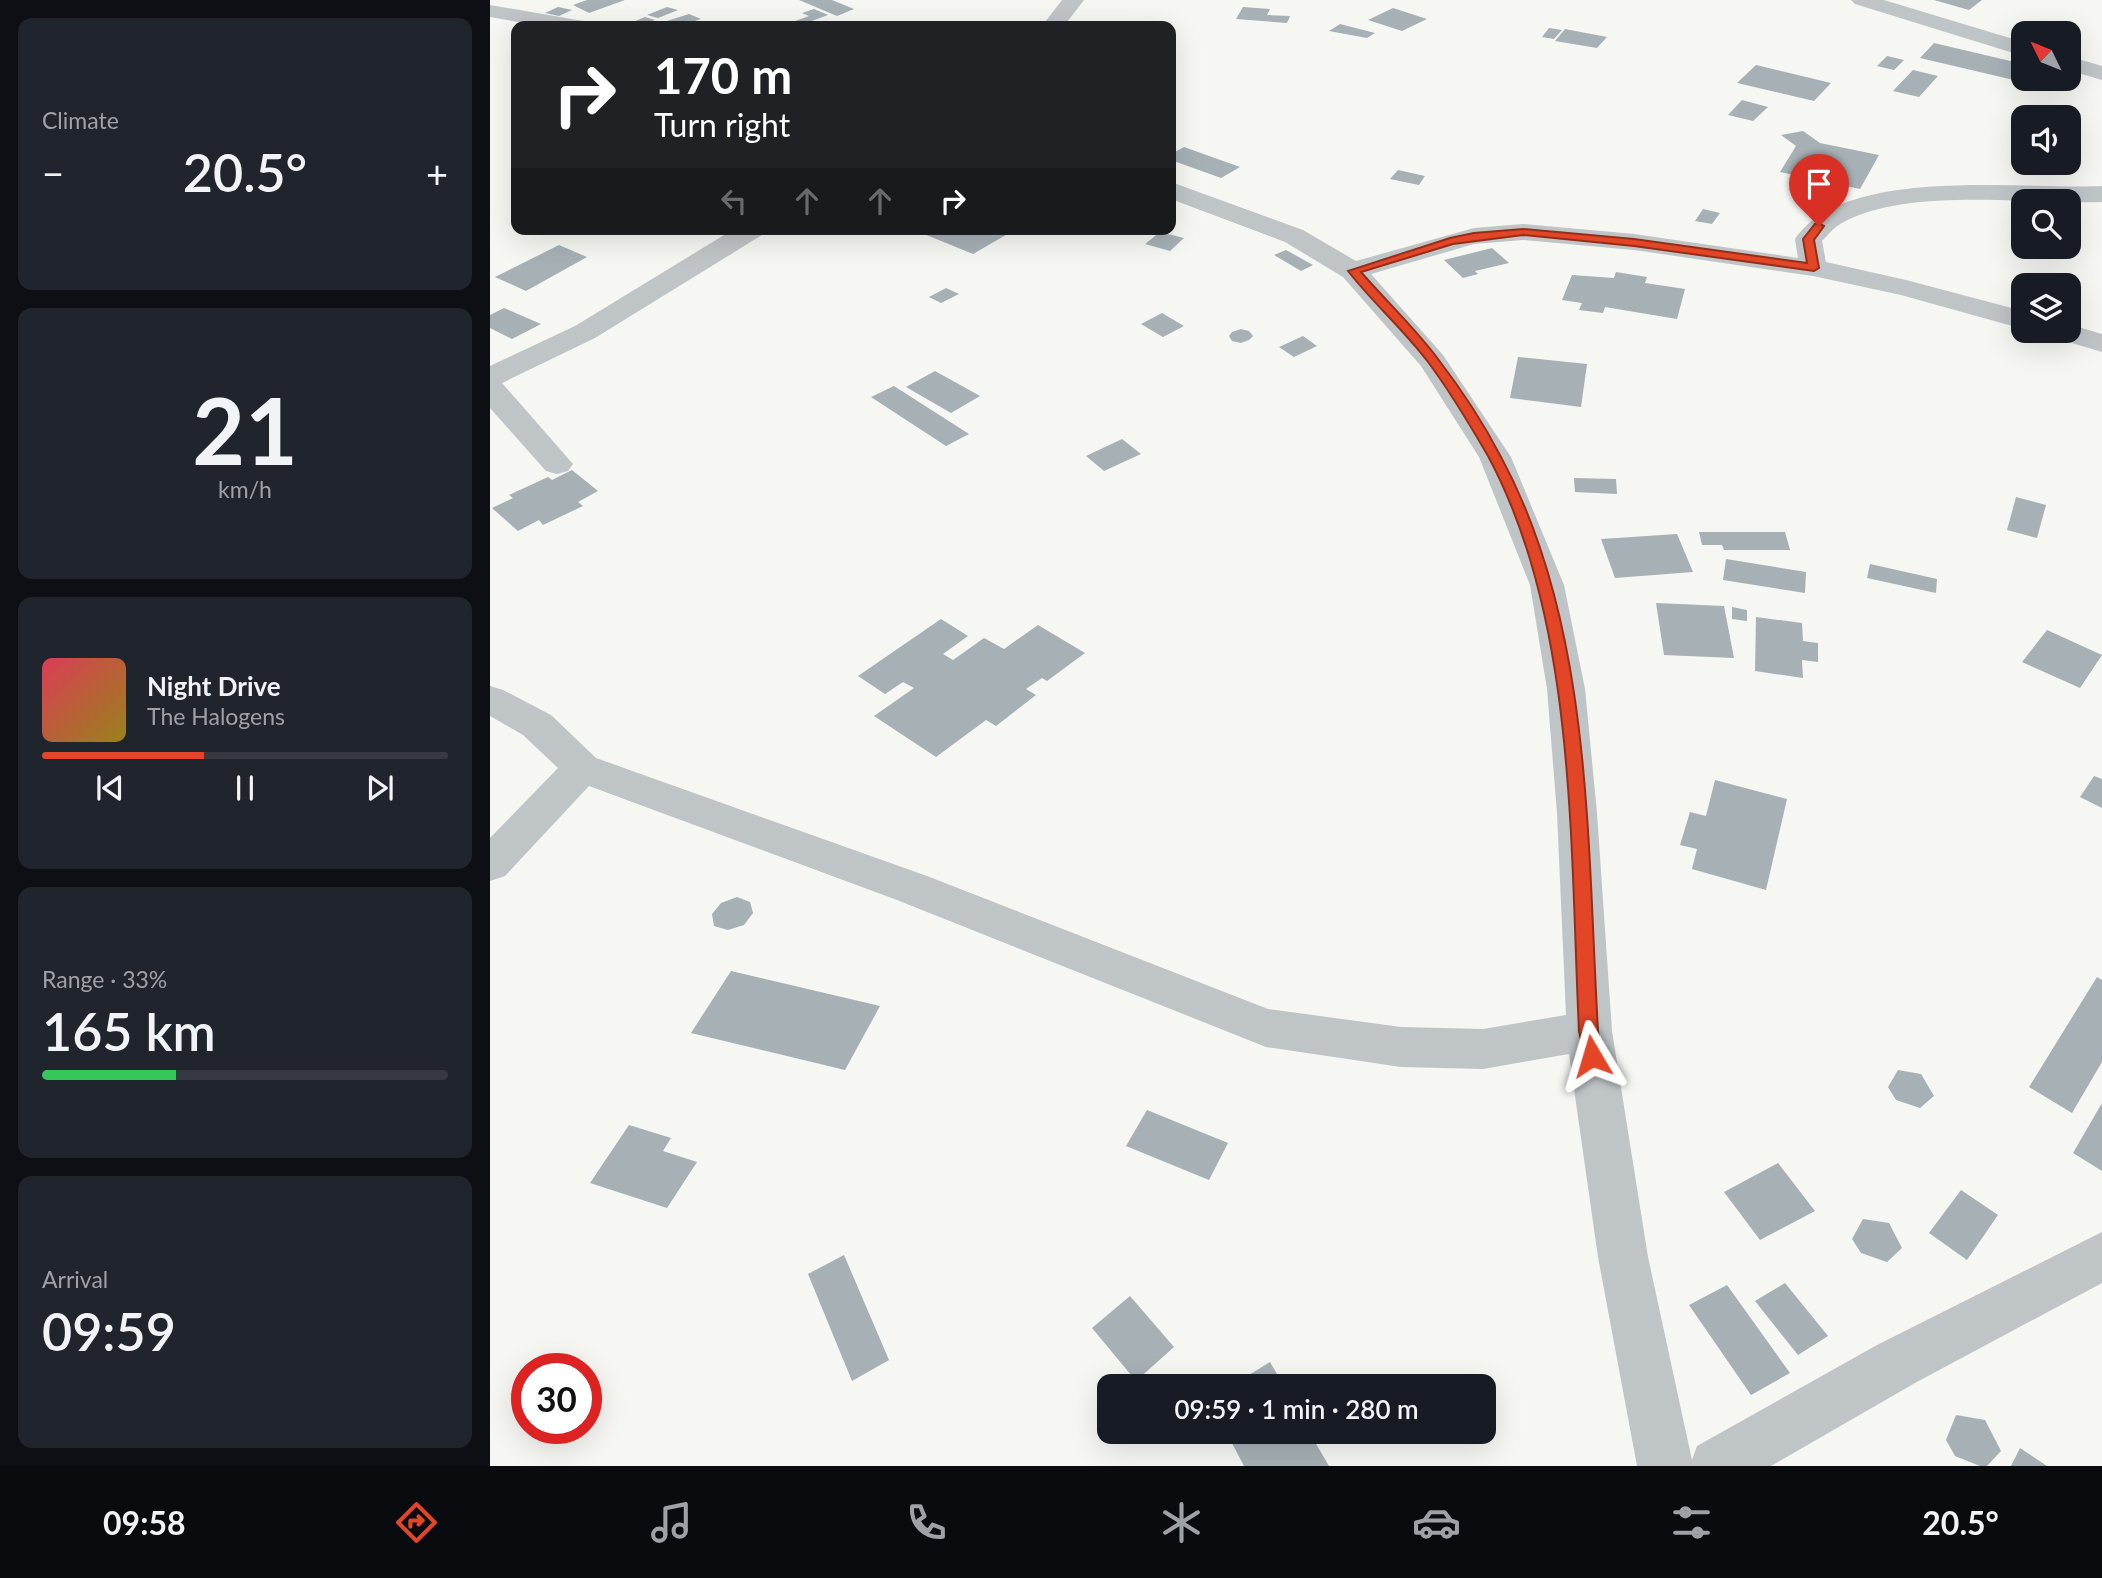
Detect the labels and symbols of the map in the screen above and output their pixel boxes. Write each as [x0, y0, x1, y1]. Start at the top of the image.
north arrow [2011, 21, 2081, 91]
pin [1789, 154, 1849, 226]
position arrow [1555, 1019, 1629, 1093]
speed limit sign: 30 [511, 1353, 602, 1444]

